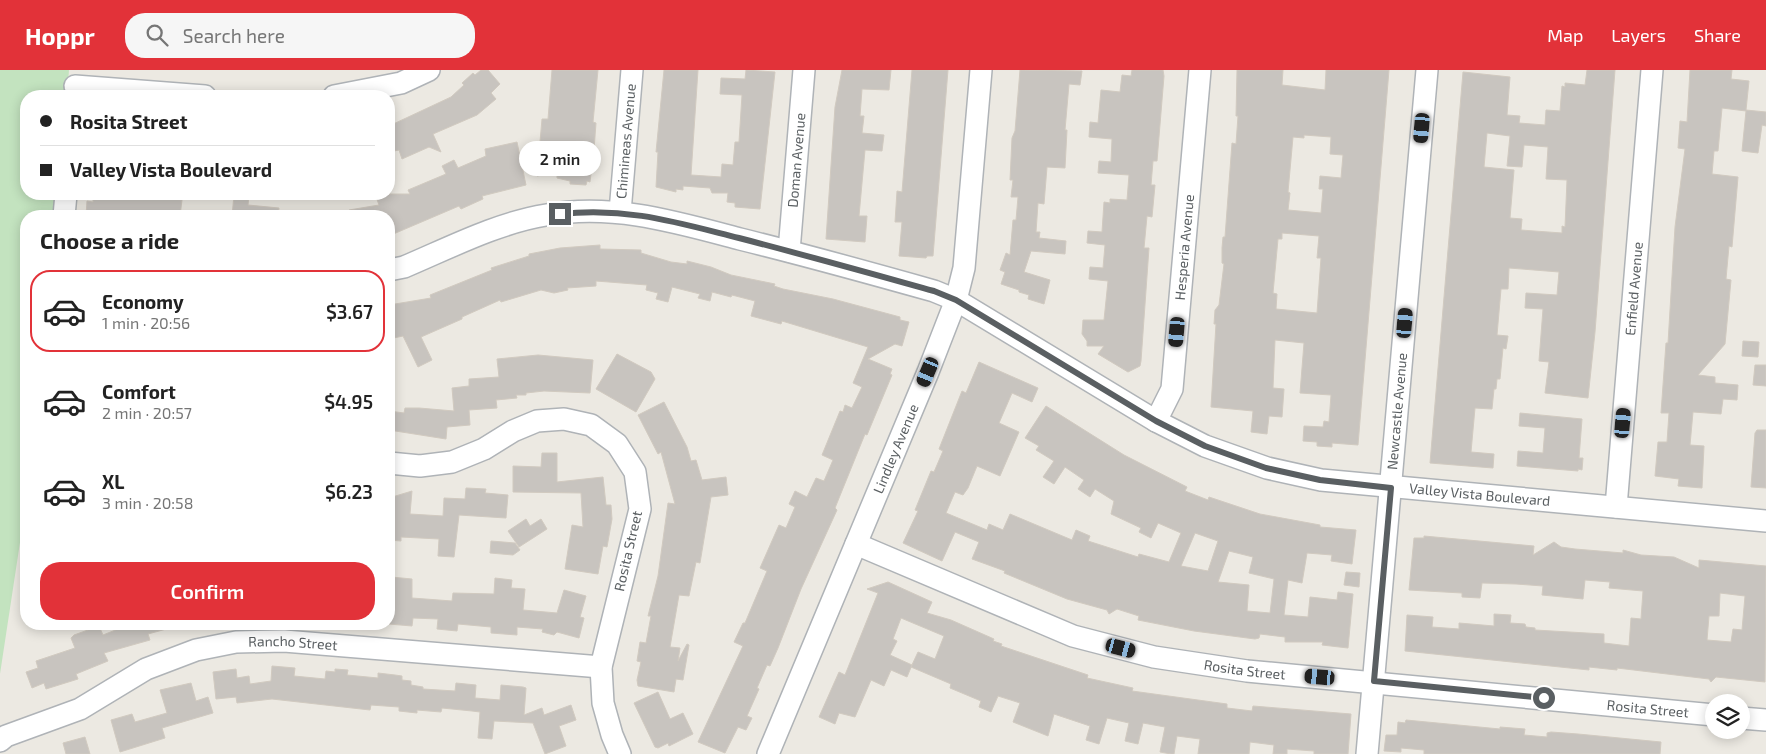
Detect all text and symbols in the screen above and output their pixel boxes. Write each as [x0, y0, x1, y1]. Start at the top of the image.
search box [125, 13, 475, 58]
text: Hoppr [25, 21, 95, 50]
icon: search [143, 21, 171, 49]
text: Search here [183, 24, 285, 47]
text: Map [1547, 24, 1583, 46]
text: Layers [1611, 24, 1666, 46]
text: Share [1694, 24, 1741, 46]
street label: Chimineas Avenue [612, 83, 639, 200]
text: Rosita Street [70, 110, 188, 133]
street label: Doman Avenue [784, 112, 808, 208]
car [1413, 112, 1430, 144]
callout: 2 min [519, 142, 601, 176]
text: 2 min [540, 149, 580, 168]
text: Valley Vista Boulevard [70, 158, 272, 181]
street label: Hesperia Avenue [1171, 194, 1197, 301]
route end [549, 203, 571, 225]
text: Choose a ride [40, 227, 179, 253]
street label: Enfield Avenue [1621, 241, 1646, 336]
icon: car [42, 289, 87, 334]
text: Economy [102, 290, 184, 313]
text: $3.67 [326, 300, 373, 323]
car [1396, 307, 1413, 339]
text: 1 min · 20:56 [102, 313, 190, 332]
car [1168, 316, 1185, 348]
street label: Newcastle Avenue [1383, 352, 1410, 470]
car [915, 355, 940, 389]
icon: car [42, 379, 87, 424]
text: Comfort [102, 380, 176, 403]
text: $4.95 [324, 390, 373, 413]
street label: Lindley Avenue [869, 401, 922, 496]
text: 2 min · 20:57 [102, 403, 192, 422]
car [1614, 407, 1631, 439]
icon: car [42, 469, 87, 514]
text: XL [102, 470, 124, 493]
street label: Valley Vista Boulevard [1408, 479, 1551, 509]
text: $6.23 [325, 480, 373, 503]
text: 3 min · 20:58 [102, 493, 193, 512]
street label: Rosita Street [610, 509, 645, 593]
button: Confirm [40, 562, 375, 620]
street label: Rancho Street [248, 632, 338, 653]
car [1104, 637, 1137, 659]
street label: Rosita Street [1203, 656, 1286, 683]
car [1304, 668, 1335, 686]
route start [1533, 687, 1555, 709]
map controls [1705, 694, 1750, 739]
button: layers [1705, 694, 1750, 739]
street label: Rosita Street [1606, 696, 1690, 721]

